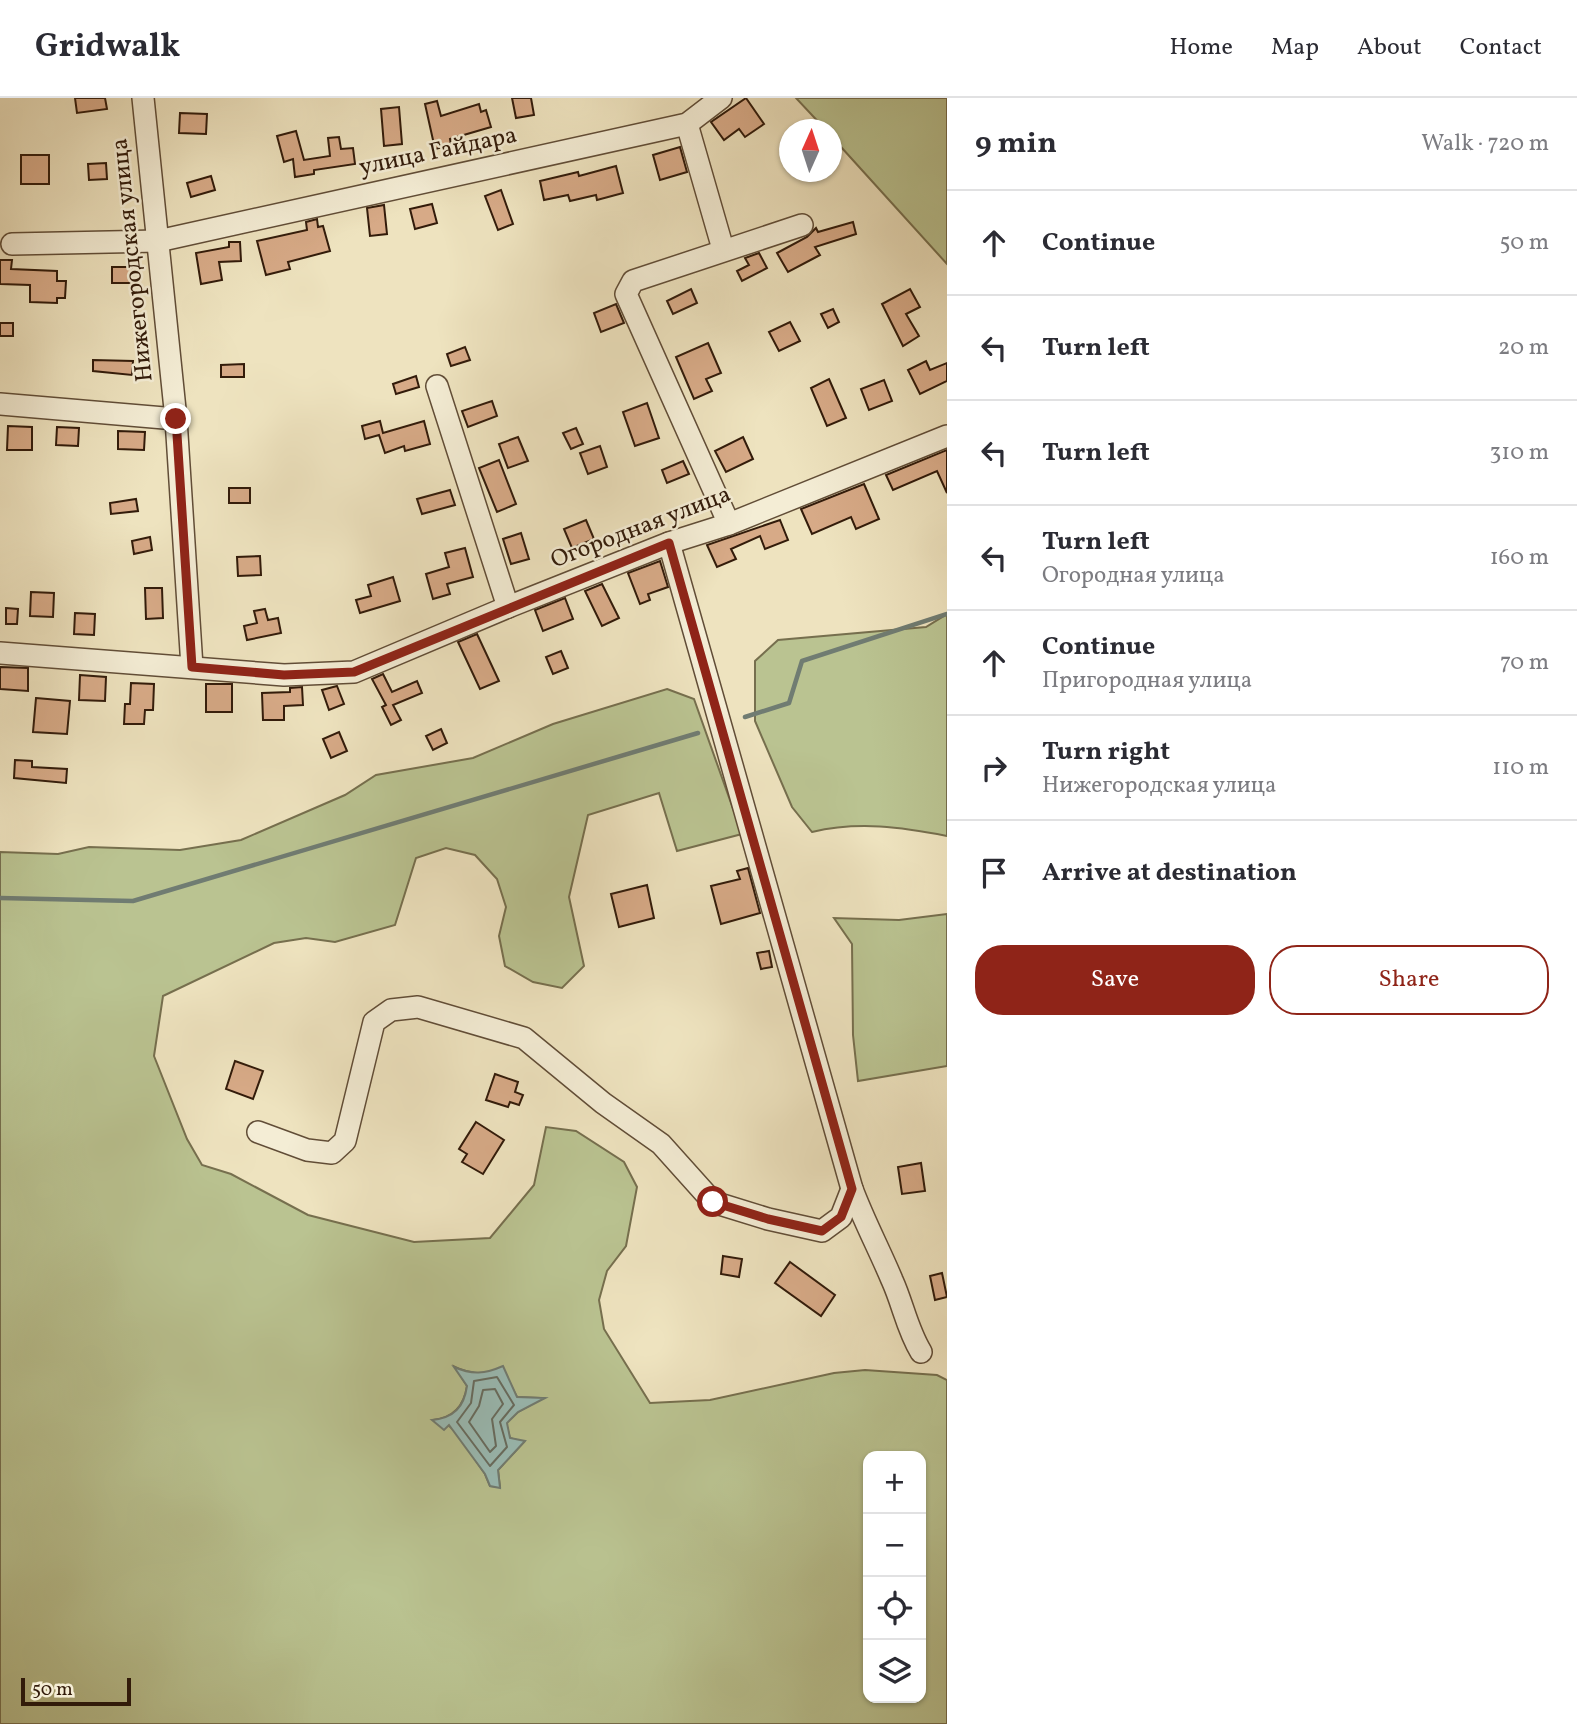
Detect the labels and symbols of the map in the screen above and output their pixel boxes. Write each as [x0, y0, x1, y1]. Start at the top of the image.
street label: улица Гайдара [356, 119, 520, 185]
north arrow [779, 119, 842, 182]
street label: Нижегородская улица [103, 137, 163, 383]
route end [160, 403, 191, 434]
street label: Огородная улица [546, 478, 736, 578]
route start [697, 1186, 728, 1217]
scale bar [21, 1675, 131, 1707]

